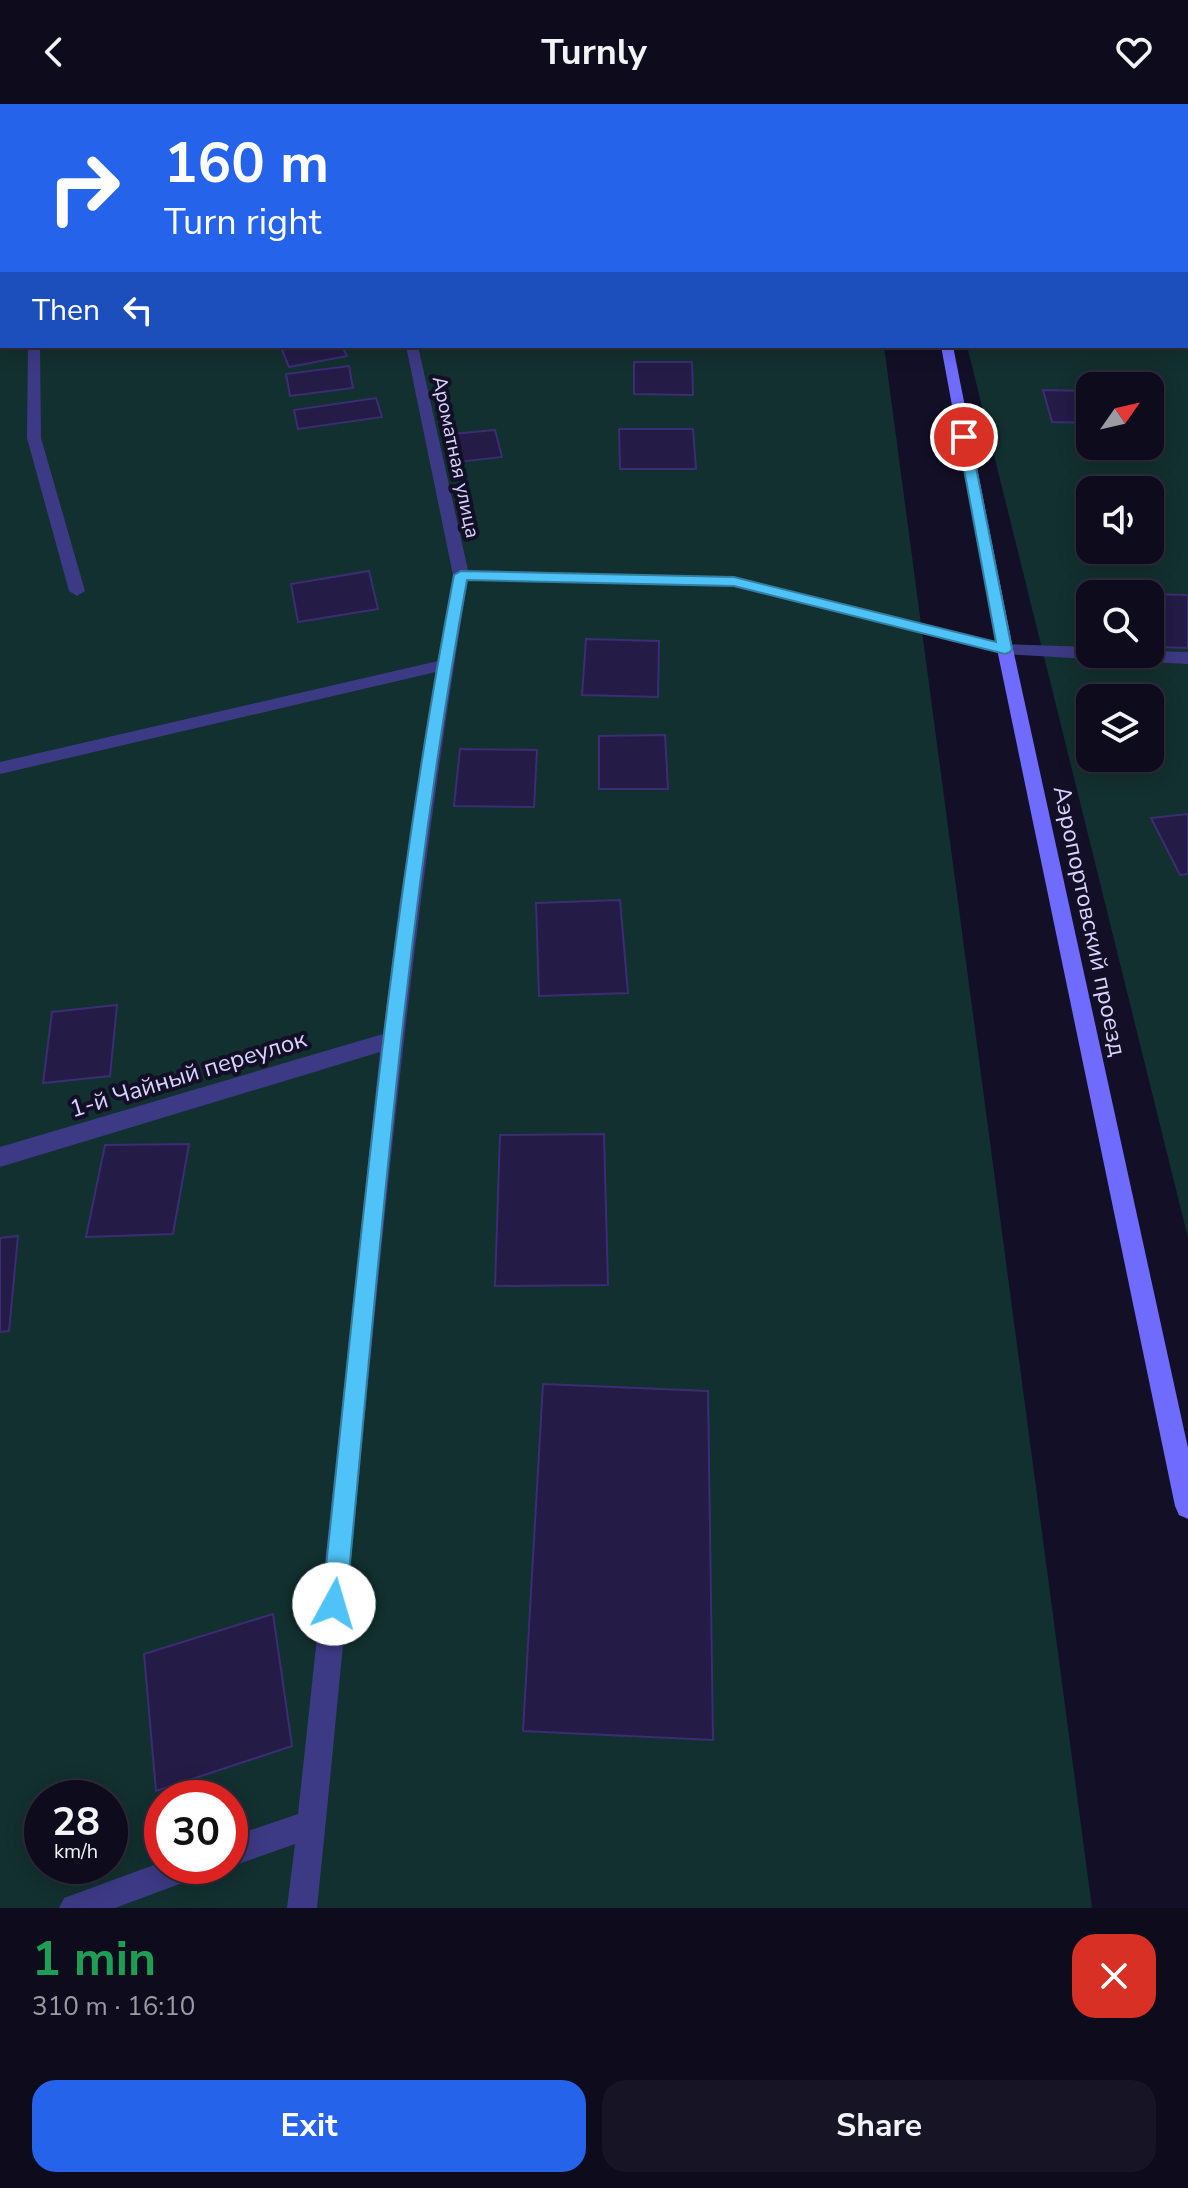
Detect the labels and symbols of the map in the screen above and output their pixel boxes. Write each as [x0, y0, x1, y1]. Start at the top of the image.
north arrow [1076, 372, 1164, 460]
street label: Ароматная улица [426, 374, 486, 540]
pin [930, 403, 998, 471]
street label: Аэропортовский проезд [1046, 783, 1134, 1059]
street label: 1-й Чайный переулок [66, 1023, 311, 1125]
position arrow [292, 1562, 376, 1646]
speed limit sign: 30 [144, 1780, 248, 1884]

